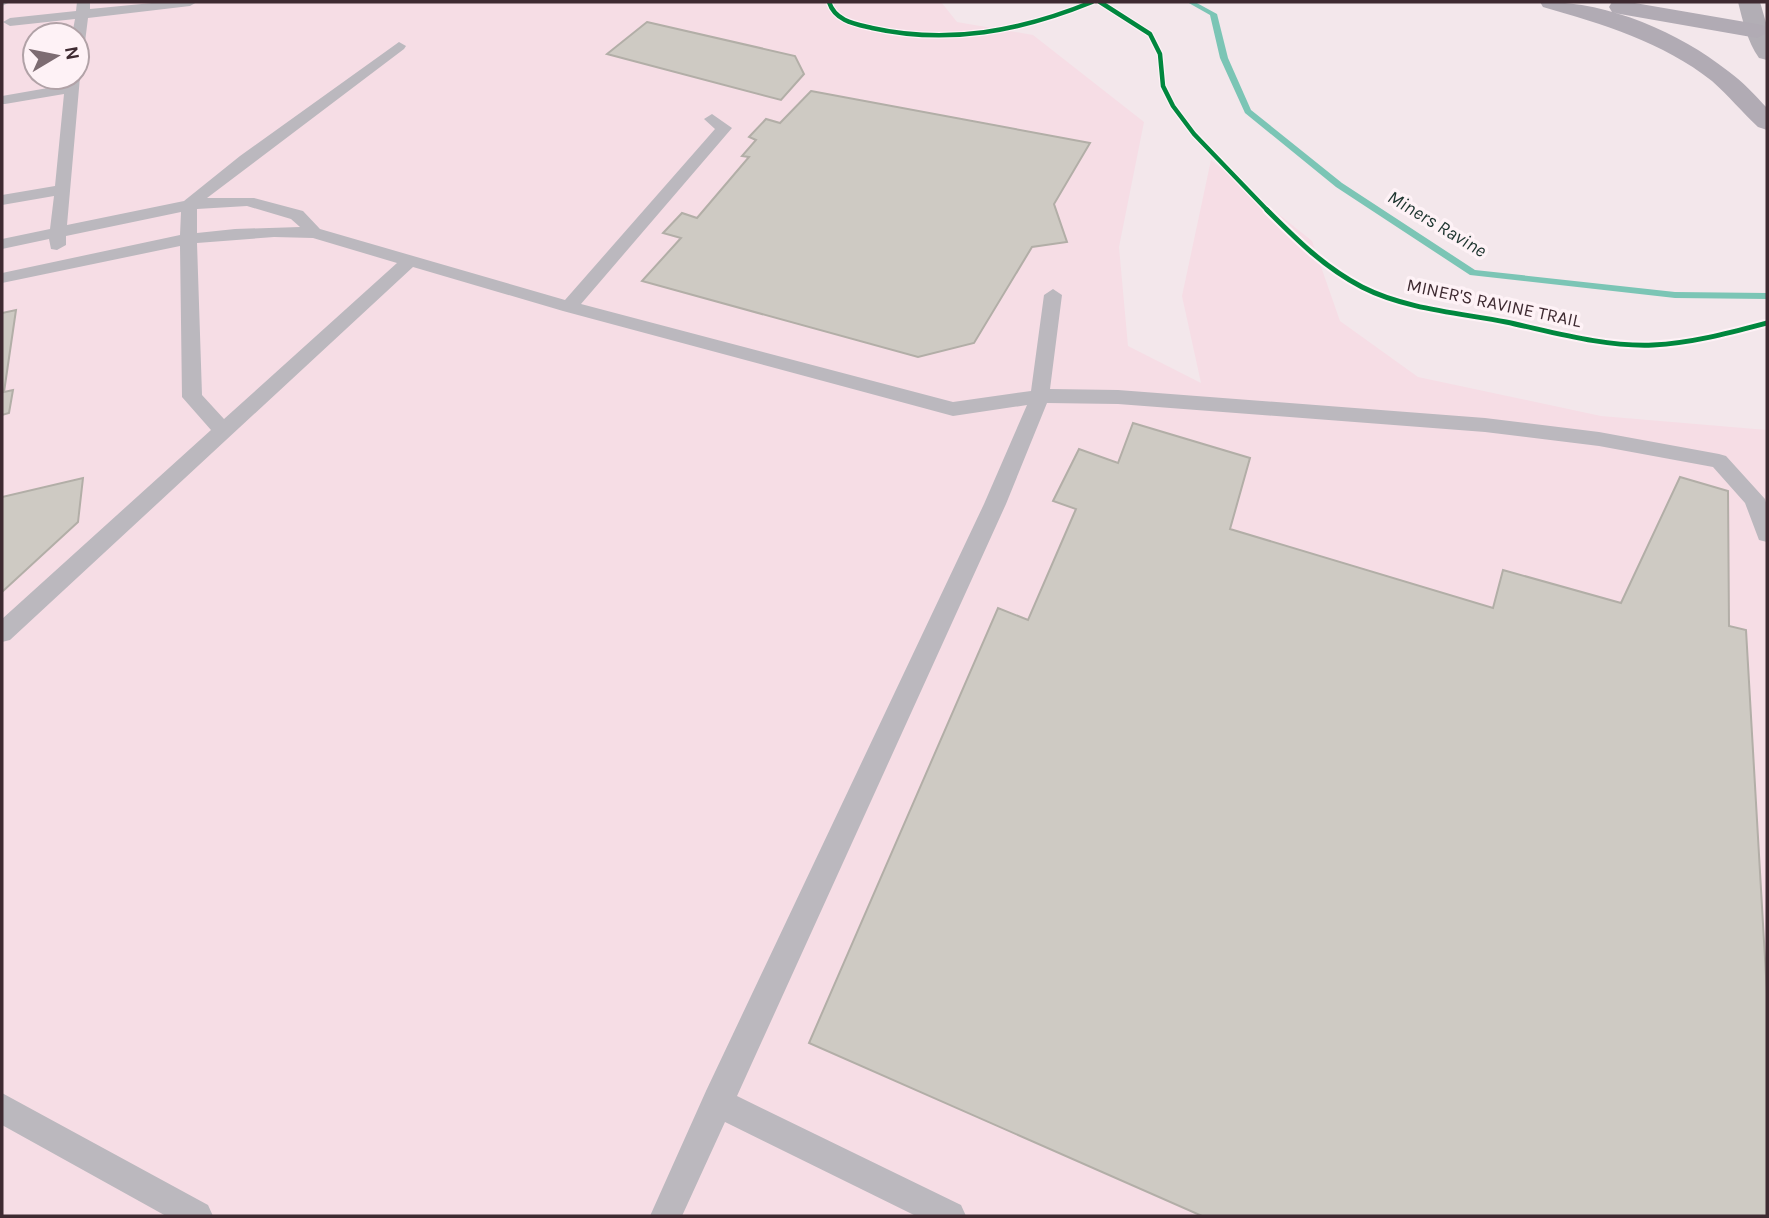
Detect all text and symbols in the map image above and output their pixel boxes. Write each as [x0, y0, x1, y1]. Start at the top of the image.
north arrow [21, 21, 91, 91]
text: N [60, 45, 84, 62]
water label: Miners Ravine [1384, 186, 1490, 262]
street label: MINER'S RAVINE TRAIL [1405, 274, 1584, 332]

